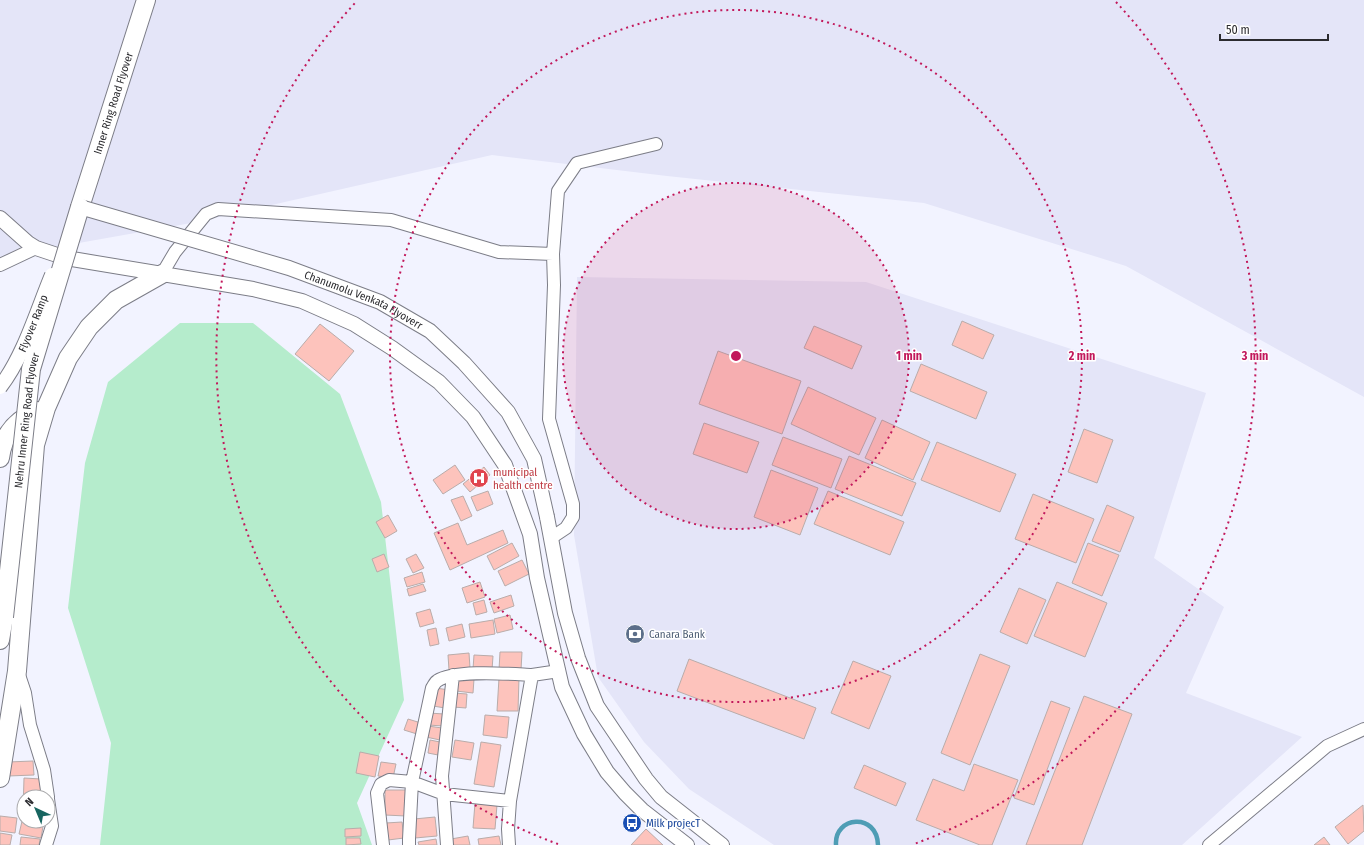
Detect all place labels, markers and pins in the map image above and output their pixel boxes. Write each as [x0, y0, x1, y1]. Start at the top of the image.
centre of rings [729, 349, 743, 363]
place label: municipal health centre [493, 466, 553, 492]
hospital icon: municipal health centre [468, 467, 490, 489]
bank icon: Canara Bank [624, 623, 646, 645]
place label: Canara Bank [649, 628, 706, 641]
bus stop icon: Milk projecT [621, 812, 643, 834]
place label: Milk projecT [646, 817, 701, 830]

